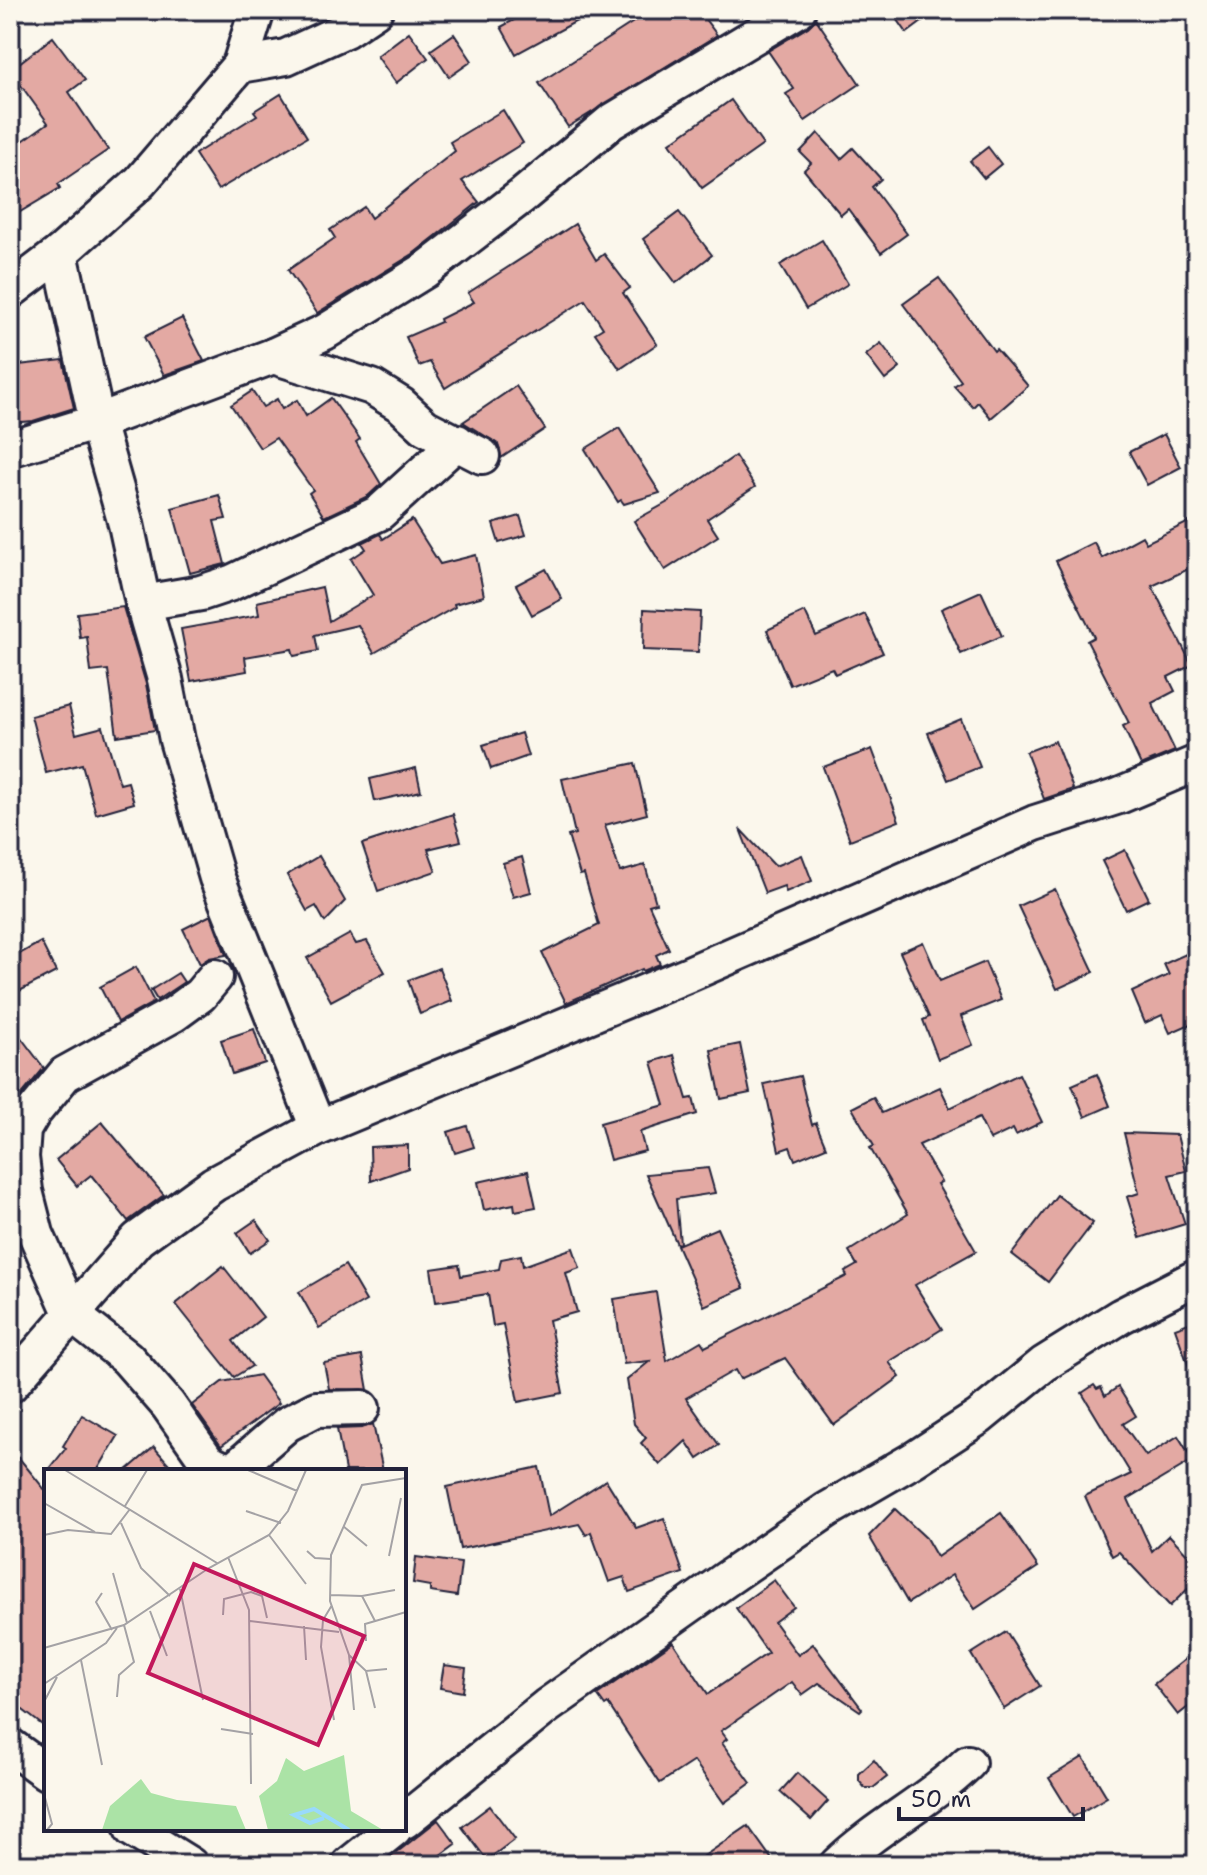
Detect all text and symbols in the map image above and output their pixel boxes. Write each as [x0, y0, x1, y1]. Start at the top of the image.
inset map [44, 1469, 406, 1831]
scale bar [899, 1771, 1083, 1821]
text: 50 m [911, 1783, 971, 1815]

